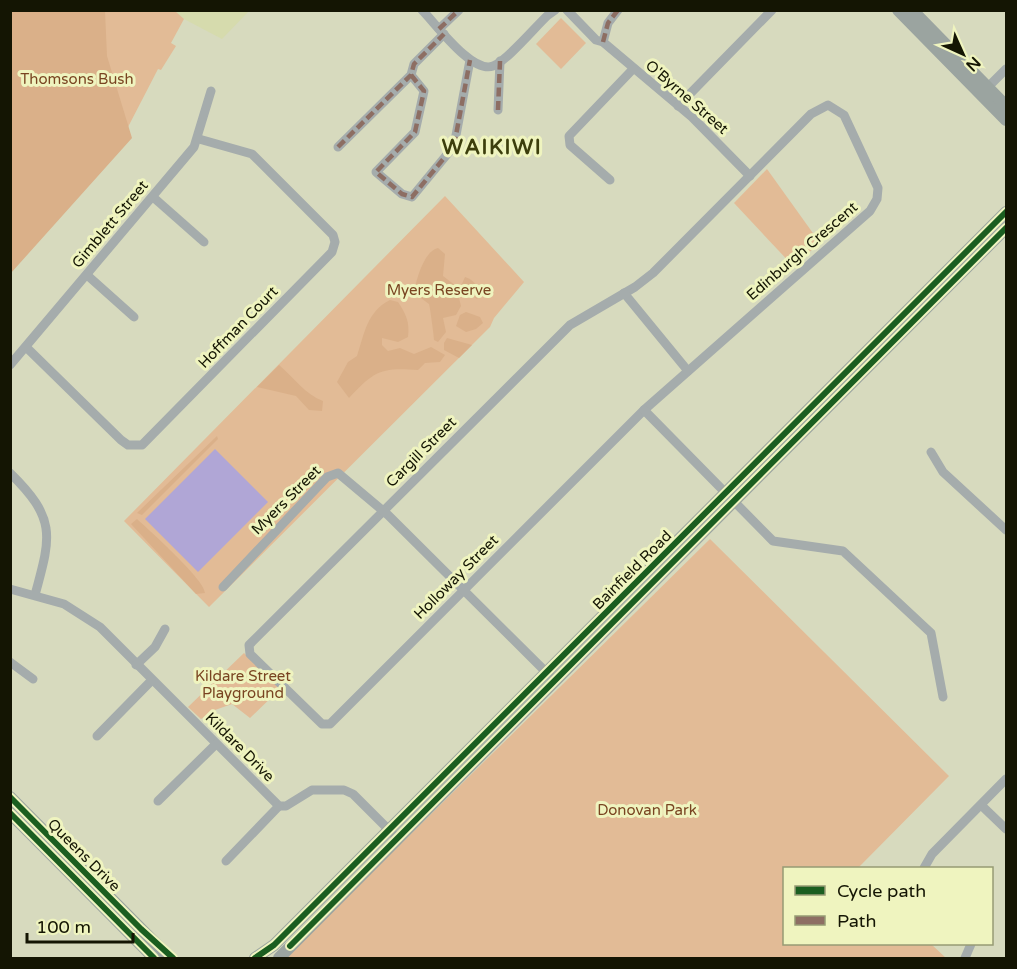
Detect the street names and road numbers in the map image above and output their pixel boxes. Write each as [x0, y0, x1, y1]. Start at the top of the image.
street label: O'Byrne Street [642, 56, 732, 138]
street label: Gimblett Street [68, 176, 152, 271]
street label: Edinburgh Crescent [743, 198, 861, 304]
street label: Hoffman Court [194, 282, 282, 372]
street label: Cargill Street [382, 413, 460, 491]
street label: Myers Street [248, 461, 325, 538]
street label: Bainfield Road [589, 527, 675, 613]
street label: Holloway Street [410, 531, 502, 623]
street label: Kildare Drive [202, 709, 278, 785]
street label: Queens Drive [44, 815, 124, 895]

